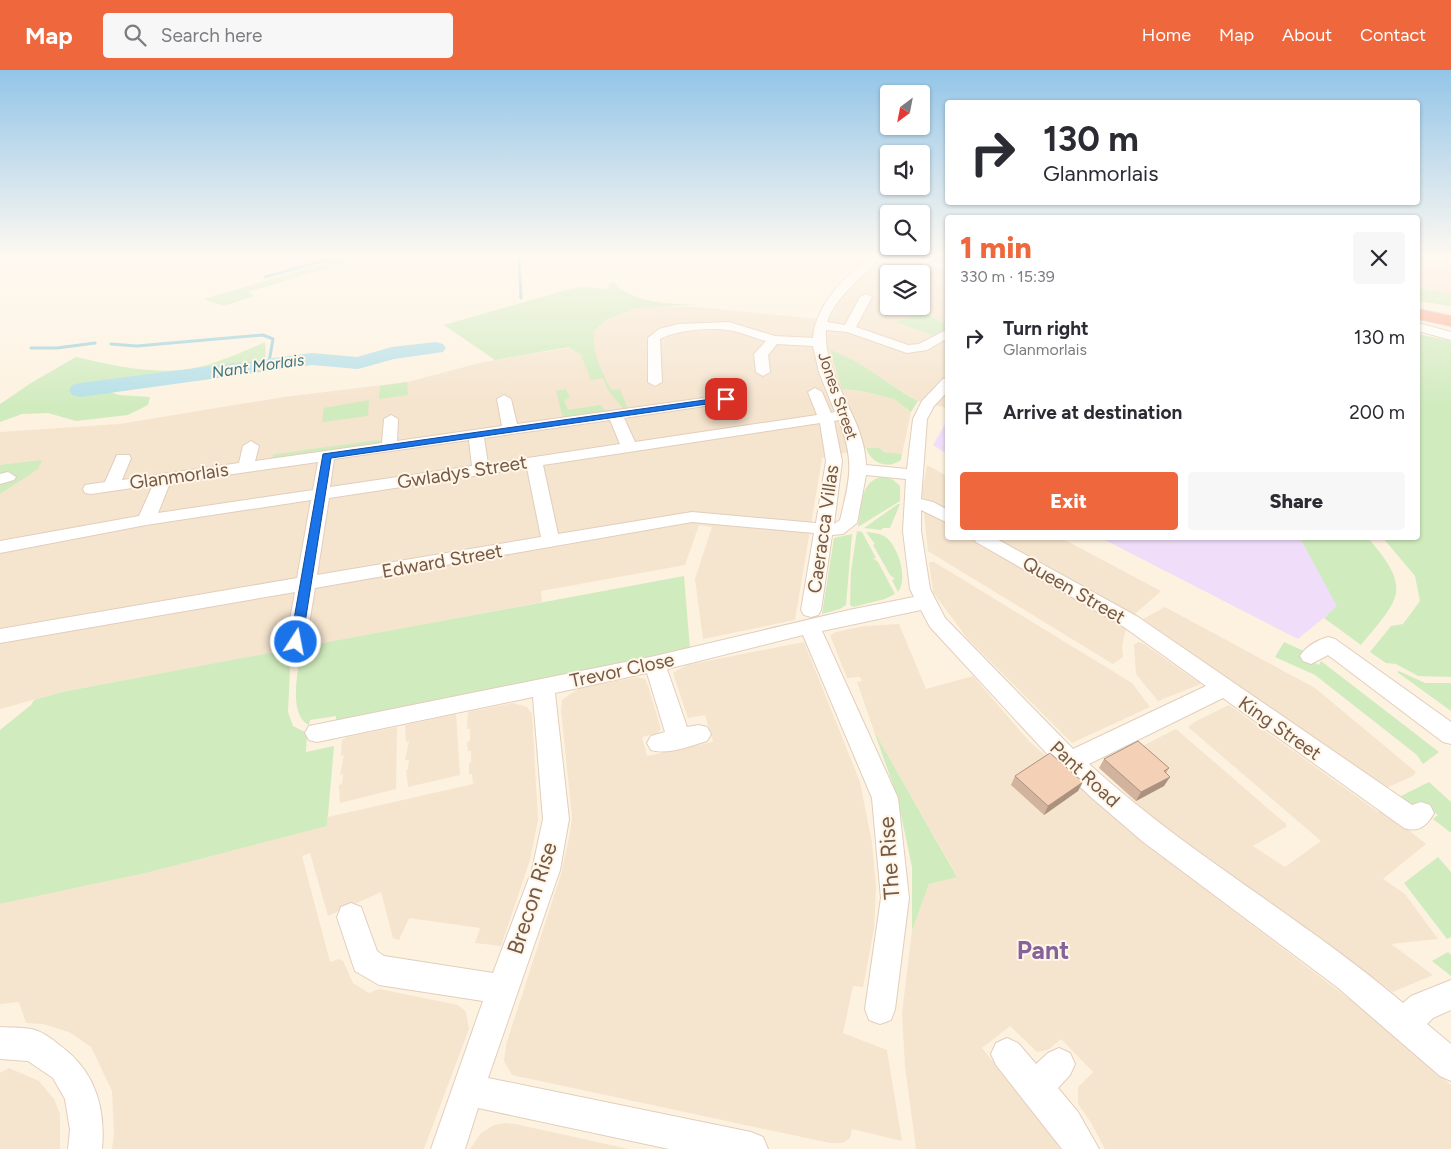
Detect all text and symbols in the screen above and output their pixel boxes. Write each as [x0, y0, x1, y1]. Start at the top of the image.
search box [103, 13, 453, 58]
text: Map [25, 21, 73, 50]
icon: search [121, 21, 149, 49]
text: Search here [161, 24, 262, 47]
text: Home [1142, 24, 1191, 46]
text: Map [1219, 24, 1254, 46]
text: About [1282, 24, 1332, 46]
text: Contact [1360, 24, 1426, 46]
north arrow [880, 85, 930, 135]
map controls [880, 85, 930, 315]
text: 130 m [1043, 118, 1139, 160]
icon: right [960, 120, 1025, 185]
button: sound [880, 145, 930, 195]
text: Glanmorlais [1043, 160, 1158, 187]
button: search [880, 205, 930, 255]
text: 1 min [960, 229, 1032, 266]
button: close [1353, 232, 1405, 284]
button: layers [880, 265, 930, 315]
text: 330 m · 15:39 [960, 267, 1055, 286]
text: Turn right [1003, 317, 1089, 340]
icon: right [960, 324, 988, 352]
text: 130 m [1354, 326, 1405, 349]
text: Glanmorlais [1003, 340, 1087, 359]
water label: Nant Morlais [210, 350, 306, 382]
street label: Jones Street [814, 350, 862, 442]
pin [705, 378, 747, 420]
icon: arrive [712, 385, 740, 413]
icon: arrive [960, 399, 988, 427]
text: Arrive at destination [1003, 401, 1182, 424]
text: 200 m [1349, 401, 1405, 424]
street label: Gwladys Street [395, 450, 529, 494]
street label: Glanmorlais [128, 458, 230, 494]
street label: Caeracca Villas [803, 463, 843, 595]
button: Exit [960, 472, 1178, 530]
button: Share [1188, 472, 1405, 530]
street label: Edward Street [380, 539, 504, 583]
street label: Queen Street [1019, 551, 1129, 629]
position arrow [269, 615, 321, 667]
street label: Trevor Close [568, 648, 676, 692]
street label: King Street [1234, 691, 1326, 765]
street label: Pant Road [1045, 736, 1125, 812]
street label: The Rise [873, 816, 905, 900]
street label: Brecon Rise [501, 838, 563, 958]
district label: Pant [1017, 935, 1069, 965]

